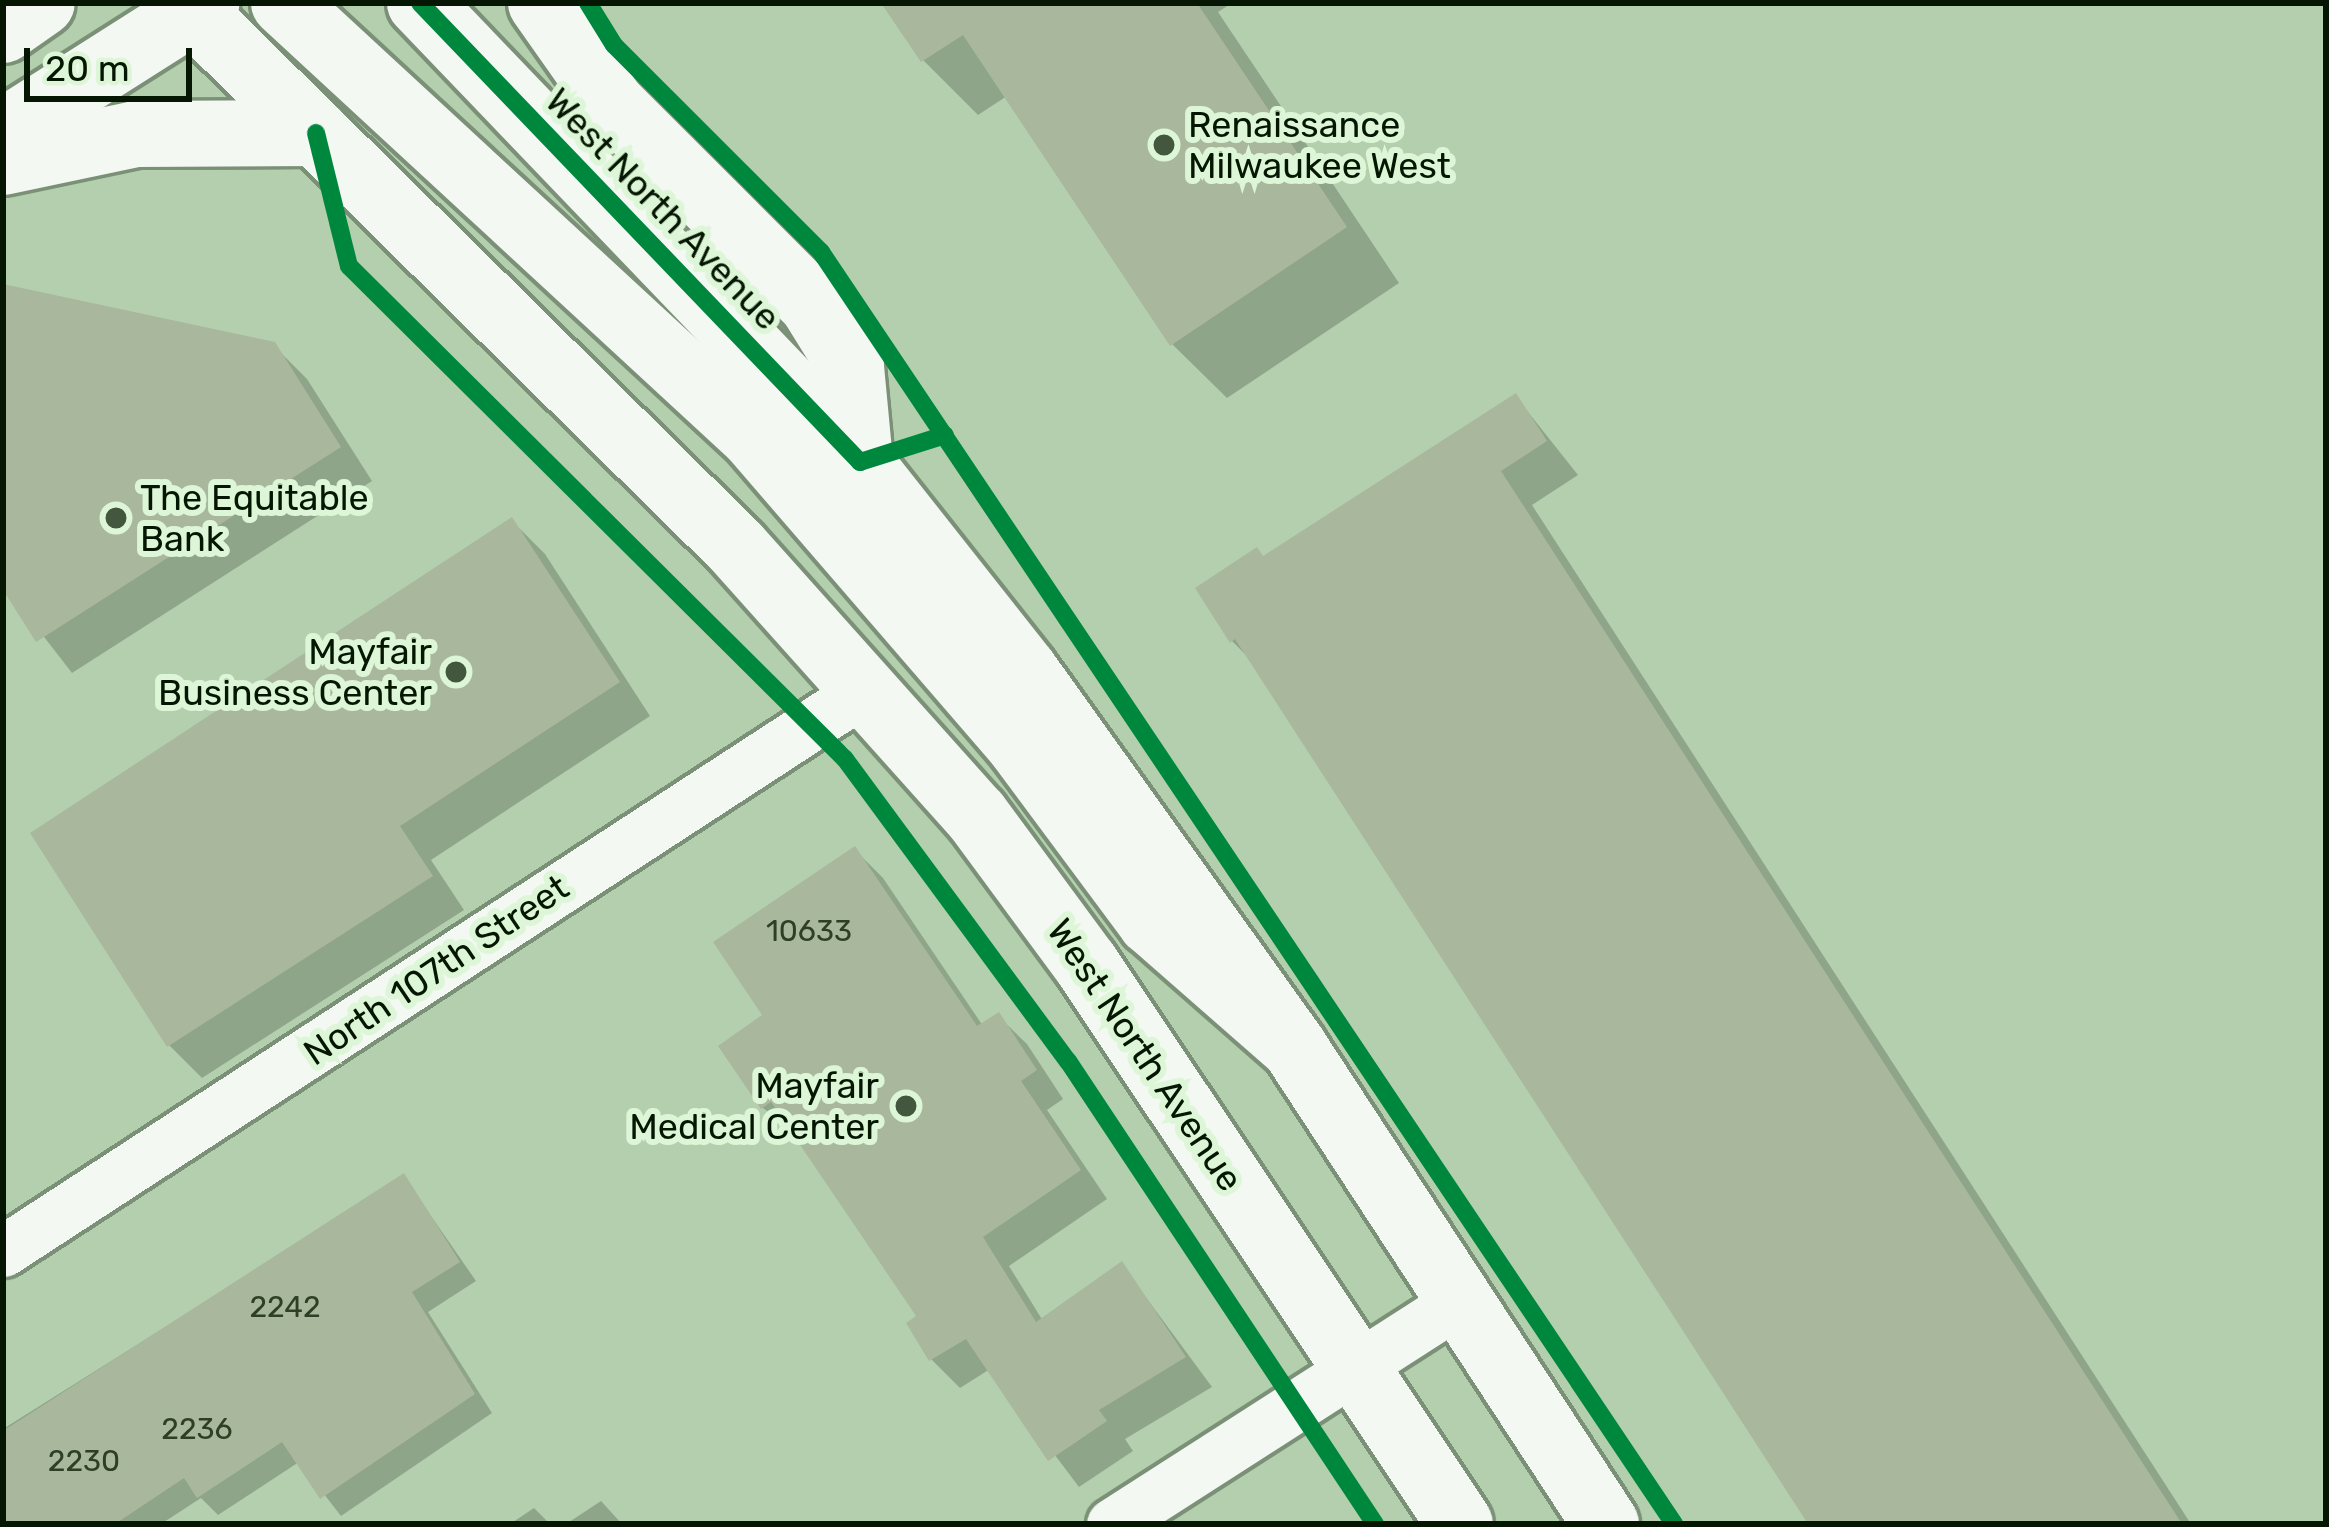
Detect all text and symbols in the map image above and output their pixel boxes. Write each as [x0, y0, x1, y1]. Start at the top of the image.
scale bar [30, 24, 198, 98]
text: 20 m [45, 47, 130, 90]
street label: West North Avenue [536, 79, 790, 339]
place label: Renaissance Milwaukee West [1188, 102, 1451, 187]
marker: Renaissance Milwaukee West [1151, 132, 1177, 158]
place label: The Equitable Bank [140, 475, 369, 560]
marker: The Equitable Bank [103, 505, 129, 531]
place label: Mayfair Business Center [158, 629, 432, 714]
marker: Mayfair Business Center [443, 659, 469, 685]
street label: North 107th Street [295, 865, 577, 1075]
street label: West North Avenue [1038, 910, 1252, 1200]
house number: 10633 [766, 913, 852, 949]
place label: Mayfair Medical Center [629, 1063, 879, 1148]
marker: Mayfair Medical Center [890, 1090, 922, 1122]
house number: 2242 [249, 1289, 321, 1325]
house number: 2236 [161, 1411, 233, 1447]
house number: 2230 [48, 1443, 120, 1479]

